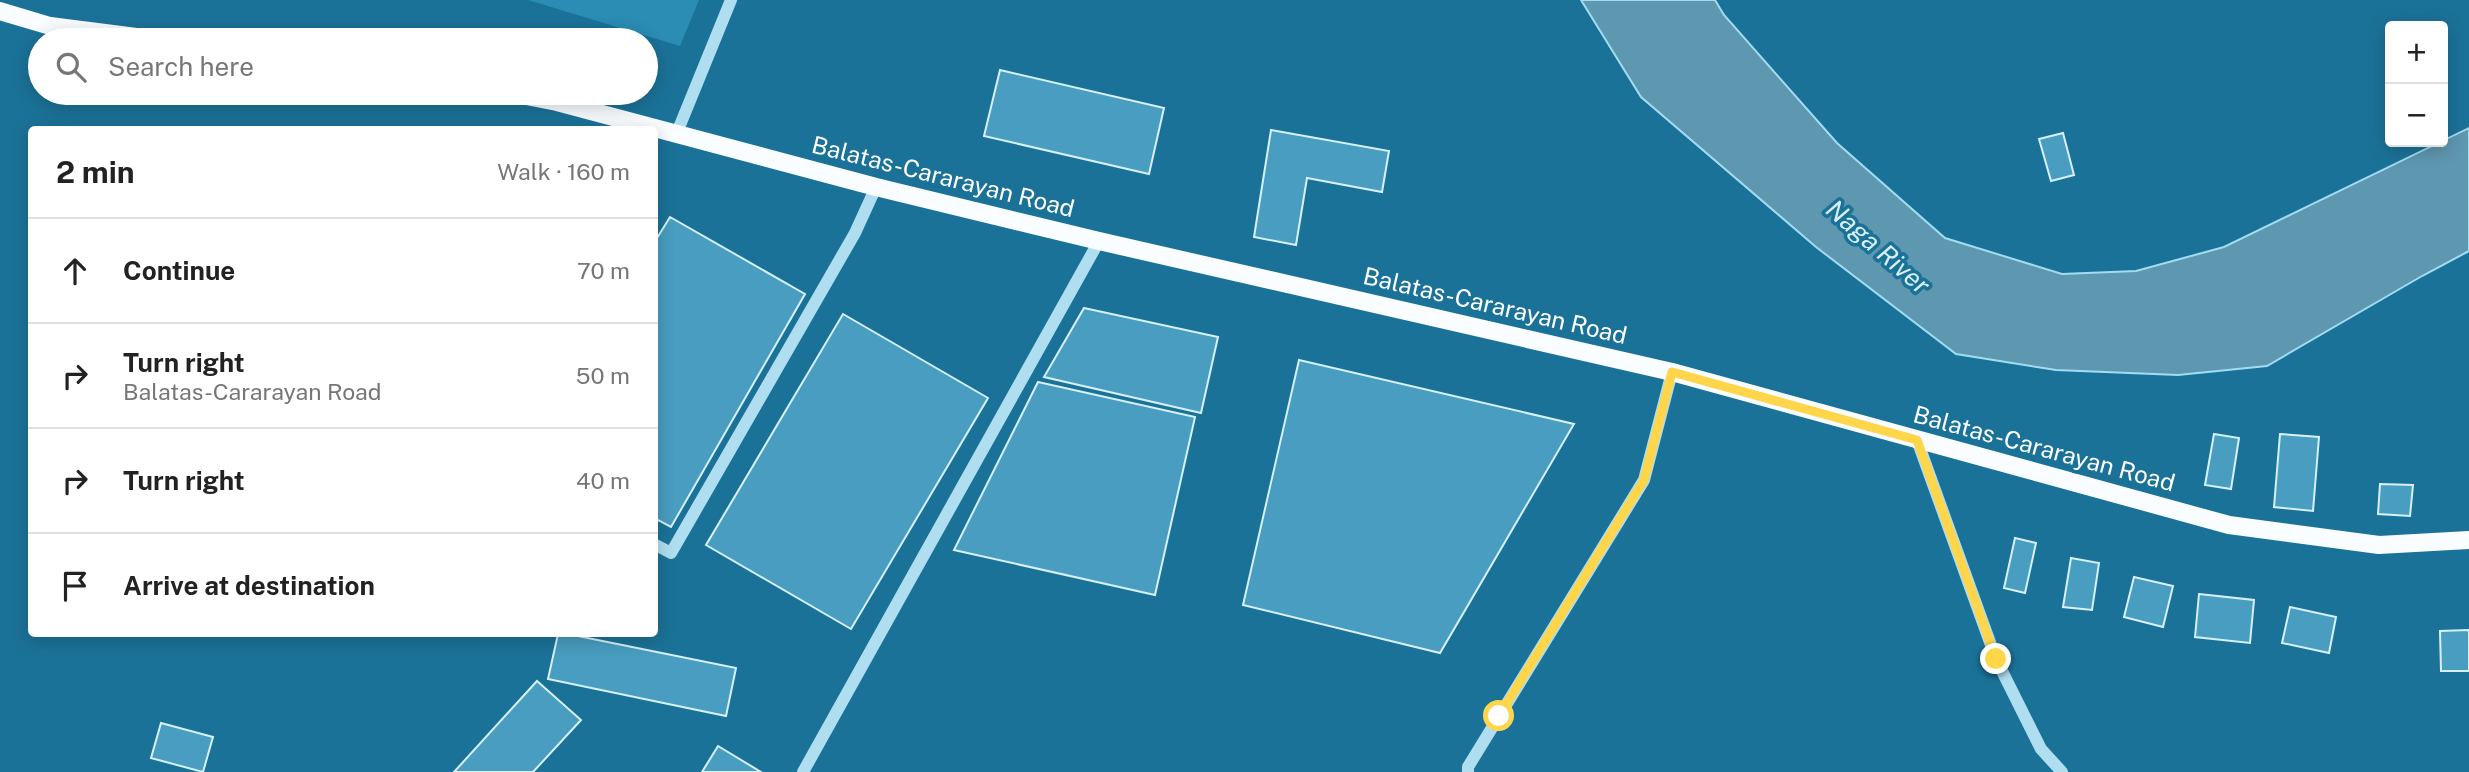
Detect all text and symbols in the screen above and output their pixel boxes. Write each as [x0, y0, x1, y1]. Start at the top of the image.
map controls [2385, 21, 2448, 147]
button: + [2385, 21, 2448, 84]
search box [28, 28, 658, 105]
icon: search [52, 48, 90, 86]
text: Search here [108, 51, 254, 82]
button: − [2385, 84, 2448, 147]
street label: Balatas-Cararayan Road [809, 130, 1078, 222]
text: 2 min [56, 154, 135, 190]
text: Walk · 160 m [497, 158, 630, 185]
water label: Naga River [1820, 193, 1937, 300]
icon: ahead [56, 252, 94, 290]
text: Continue [123, 255, 235, 286]
text: 70 m [577, 257, 630, 284]
street label: Balatas-Cararayan Road [1361, 261, 1630, 349]
text: Turn right [123, 347, 245, 378]
icon: right [56, 357, 94, 395]
text: 50 m [576, 362, 630, 389]
text: Balatas-Cararayan Road [123, 378, 382, 405]
street label: Balatas-Cararayan Road [1910, 400, 2178, 496]
icon: right [56, 462, 94, 500]
text: Turn right [123, 465, 245, 496]
text: 40 m [576, 467, 630, 494]
icon: arrive [56, 567, 94, 605]
text: Arrive at destination [123, 570, 375, 601]
route end [1980, 643, 2011, 674]
route start [1483, 700, 1514, 731]

